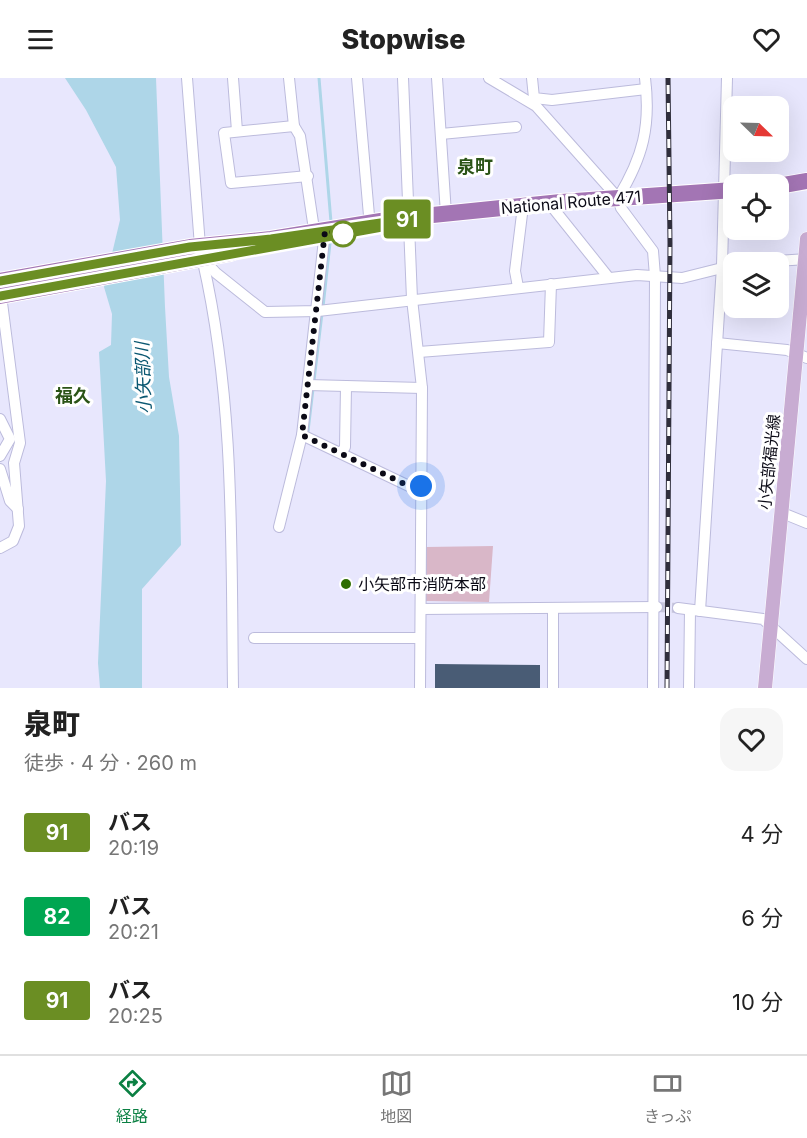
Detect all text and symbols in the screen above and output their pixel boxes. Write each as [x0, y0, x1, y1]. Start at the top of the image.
icon: menu [24, 23, 57, 56]
text: Stopwise [341, 23, 466, 56]
icon: heart [750, 23, 783, 56]
north arrow [723, 96, 789, 162]
map controls [723, 96, 789, 318]
district label: 泉町 [457, 156, 493, 177]
button: locate [723, 174, 789, 240]
street label: National Route 471 [500, 186, 642, 218]
line badge: 91 [380, 200, 434, 238]
text: 91 [396, 207, 418, 232]
unlabelled marker [330, 221, 356, 247]
button: layers [723, 252, 789, 318]
water label: 小矢部川 [131, 340, 155, 414]
district label: 福久 [55, 385, 91, 406]
street label: 小矢部福光線 [754, 413, 784, 511]
your location [406, 471, 436, 501]
place label: 小矢部市消防本部 [358, 574, 486, 594]
marker: 小矢部市消防本部 [339, 577, 353, 591]
text: 泉町 [24, 707, 80, 741]
button: heart [720, 708, 783, 771]
text: 徒歩 · 4 分 · 260 m [24, 751, 197, 775]
text: バス [108, 809, 152, 835]
text: 91 [46, 820, 68, 845]
text: 4 分 [741, 821, 783, 847]
text: 20:19 [108, 836, 159, 860]
text: バス [108, 893, 152, 919]
text: 82 [44, 904, 70, 929]
text: 6 分 [741, 905, 783, 931]
text: 20:21 [108, 920, 159, 944]
text: バス [108, 977, 152, 1003]
text: 91 [46, 988, 68, 1013]
text: 10 分 [732, 989, 783, 1015]
text: 20:25 [108, 1004, 163, 1028]
tab: 経路 [116, 1067, 149, 1127]
tab: 地図 [380, 1067, 413, 1127]
tab: きっぷ [644, 1067, 691, 1127]

